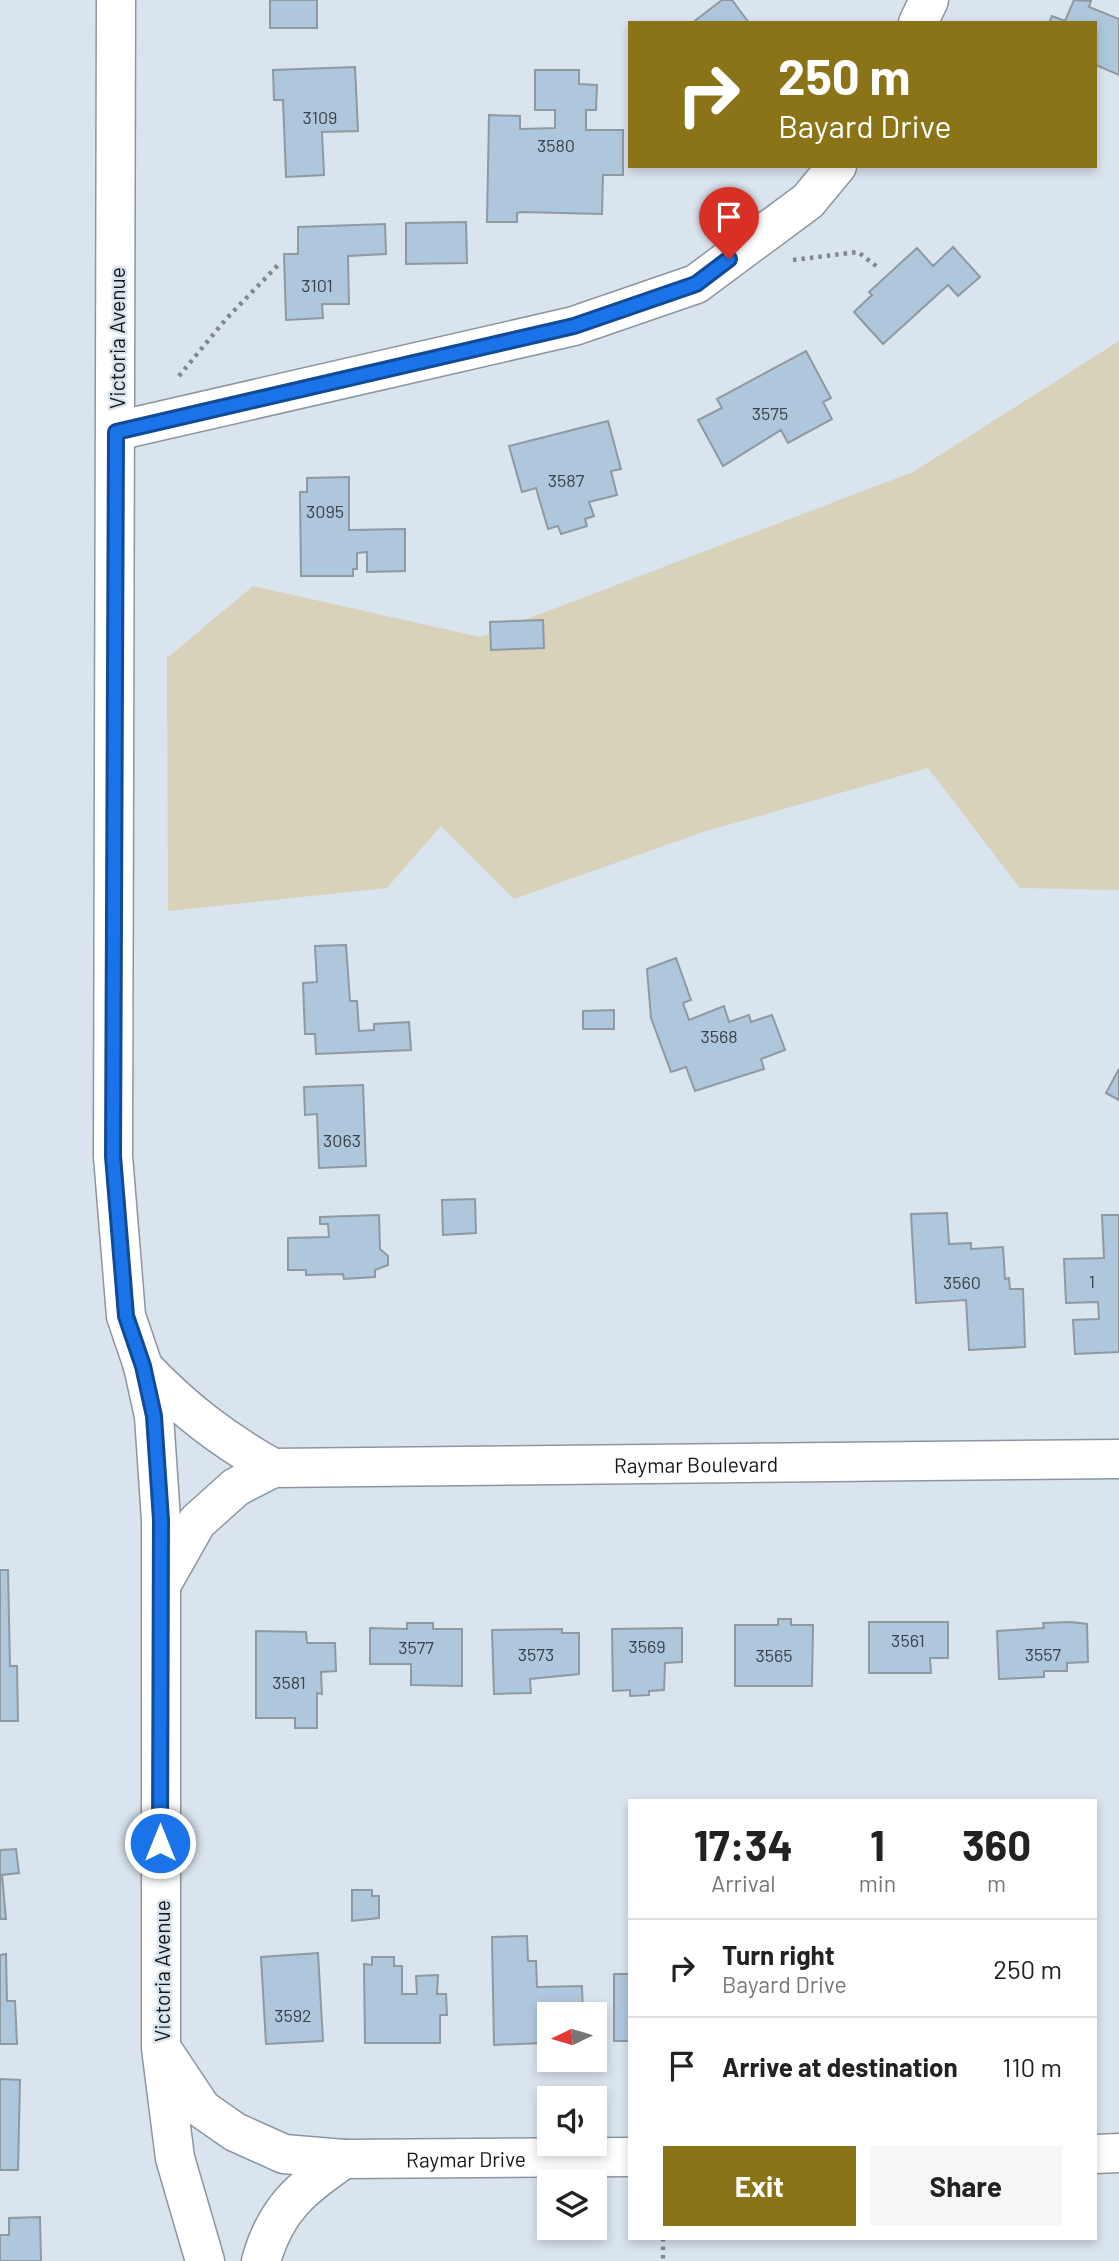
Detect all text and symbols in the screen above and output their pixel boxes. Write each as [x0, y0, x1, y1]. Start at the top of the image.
text: 250 m [778, 46, 911, 105]
icon: right [663, 49, 754, 140]
house number: 3109 [303, 106, 338, 128]
text: Bayard Drive [778, 106, 951, 144]
house number: 3580 [537, 134, 575, 156]
pin [699, 187, 759, 259]
icon: arrive [710, 198, 748, 236]
street label: Victoria Avenue [104, 267, 129, 409]
house number: 3101 [301, 274, 333, 296]
house number: 3575 [752, 402, 788, 424]
house number: 3587 [548, 469, 585, 491]
house number: 3095 [306, 500, 344, 522]
house number: 3568 [700, 1025, 738, 1047]
house number: 3063 [323, 1129, 361, 1151]
house number: 1 [1089, 1270, 1095, 1292]
house number: 3560 [943, 1271, 981, 1293]
street label: Raymar Boulevard [614, 1450, 778, 1477]
house number: 3561 [891, 1629, 925, 1651]
house number: 3569 [628, 1635, 666, 1657]
house number: 3577 [398, 1636, 434, 1658]
house number: 3573 [518, 1643, 554, 1665]
house number: 3557 [1025, 1643, 1062, 1665]
house number: 3565 [755, 1644, 793, 1666]
house number: 3581 [272, 1671, 306, 1693]
position arrow [123, 1806, 197, 1880]
text: 17:34 [694, 1819, 793, 1869]
text: 1 [870, 1819, 885, 1869]
text: 360 [962, 1819, 1031, 1869]
text: Arrival [711, 1869, 776, 1897]
text: min [859, 1869, 896, 1897]
text: m [987, 1869, 1006, 1897]
street label: Victoria Avenue [149, 1900, 174, 2042]
text: Turn right [722, 1939, 835, 1970]
icon: right [663, 1949, 701, 1987]
text: 250 m [993, 1953, 1062, 1984]
text: Bayard Drive [722, 1970, 847, 1998]
north arrow [537, 2002, 607, 2072]
map controls [537, 2002, 607, 2240]
house number: 3592 [274, 2004, 312, 2026]
icon: arrive [663, 2047, 701, 2085]
text: Arrive at destination [722, 2051, 958, 2082]
text: 110 m [1002, 2051, 1062, 2082]
button: sound [537, 2086, 607, 2156]
street label: Raymar Drive [406, 2145, 526, 2171]
button: Exit [663, 2146, 856, 2226]
button: Share [870, 2146, 1062, 2226]
button: layers [537, 2170, 607, 2240]

